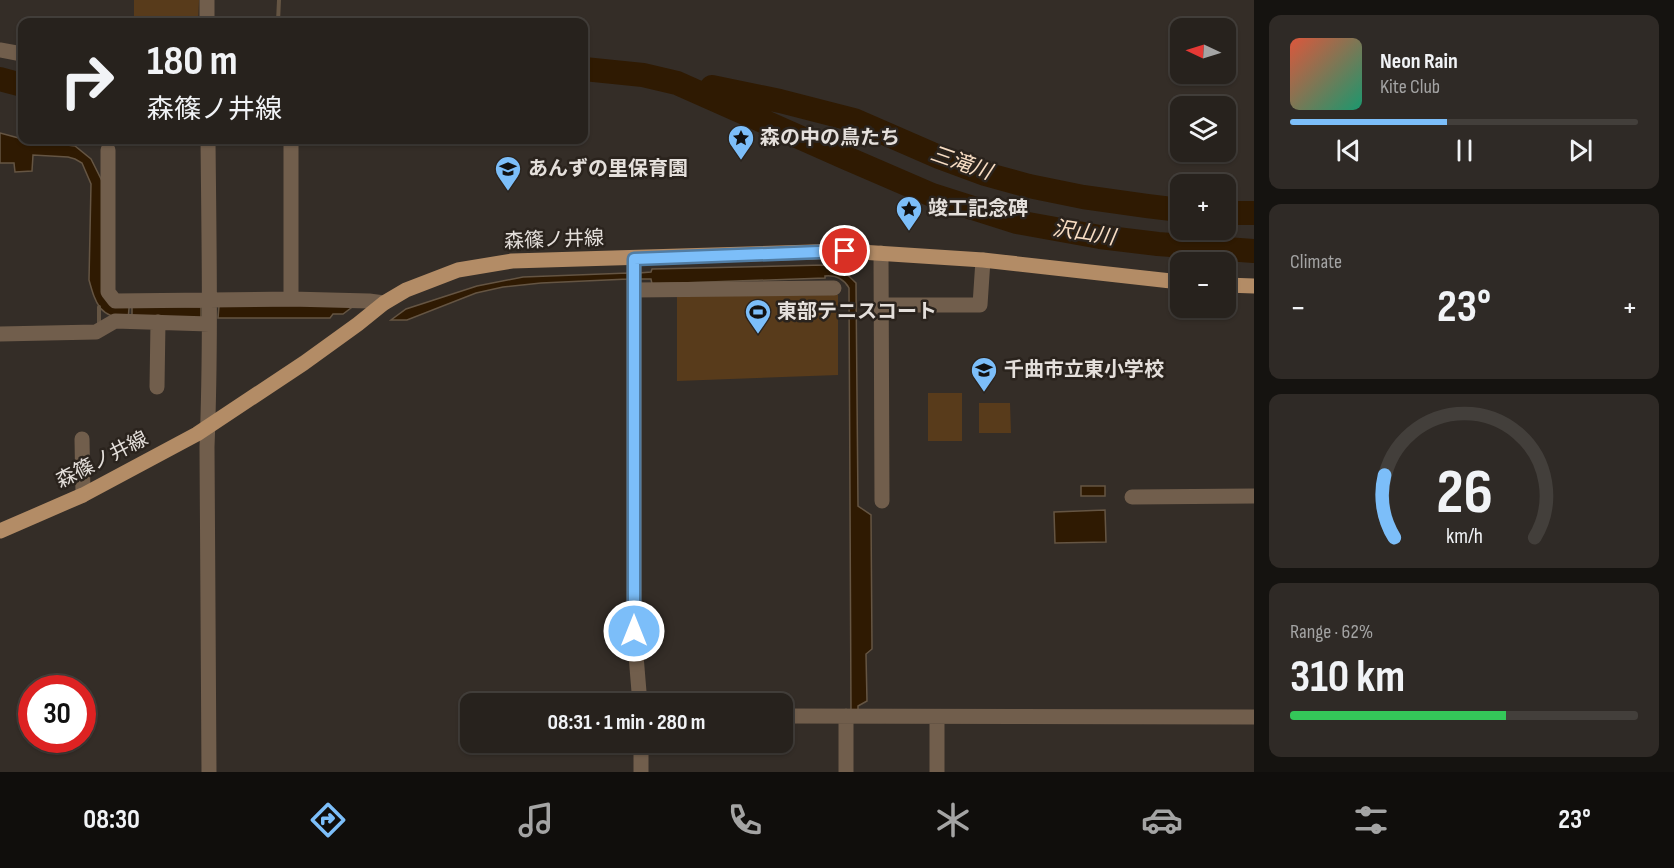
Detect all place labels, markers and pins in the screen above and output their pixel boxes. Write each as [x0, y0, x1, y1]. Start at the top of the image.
place icon: 森の中の鳥たち [726, 123, 756, 161]
place label: 森の中の鳥たち [760, 126, 900, 150]
school or university icon: あんずの里保育園 [493, 154, 523, 192]
place label: あんずの里保育園 [528, 157, 688, 181]
place icon: 竣工記念碑 [894, 194, 924, 232]
place label: 竣工記念碑 [928, 197, 1028, 221]
pin [819, 225, 870, 276]
sports icon: 東部テニスコート [743, 297, 773, 335]
place label: 東部テニスコート [777, 300, 937, 324]
school or university icon: 千曲市立東小学校 [969, 355, 999, 393]
place label: 千曲市立東小学校 [1004, 358, 1164, 382]

